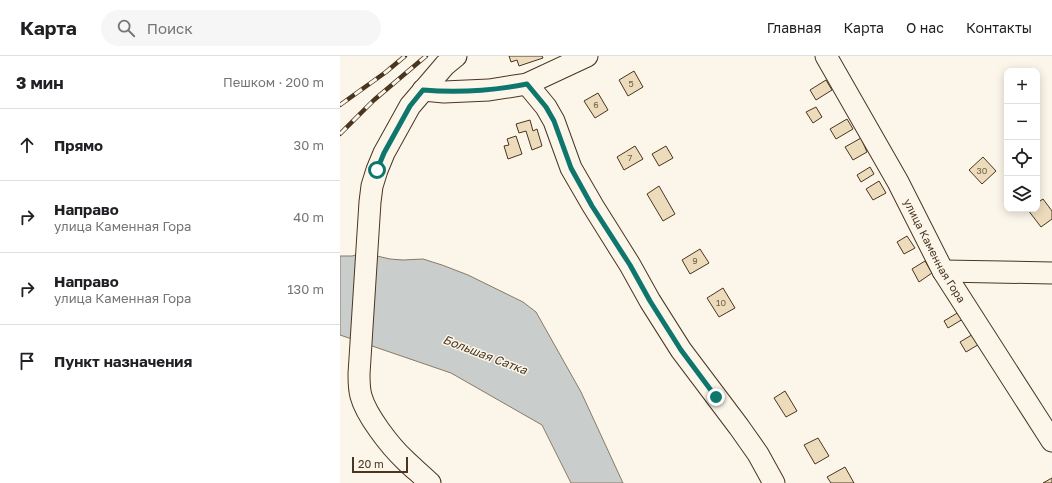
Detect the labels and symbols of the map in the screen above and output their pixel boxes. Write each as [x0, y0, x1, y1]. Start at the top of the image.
house number: 5 [628, 78, 634, 89]
house number: 6 [593, 99, 599, 110]
house number: 7 [628, 152, 633, 163]
route start [368, 161, 386, 179]
house number: 30 [977, 165, 988, 176]
street label: улица Каменная Гора [902, 196, 969, 305]
house number: 9 [692, 255, 698, 266]
house number: 10 [716, 297, 726, 308]
water label: Большая Сатка [441, 332, 531, 378]
route end [707, 388, 725, 406]
scale bar [352, 455, 408, 474]

